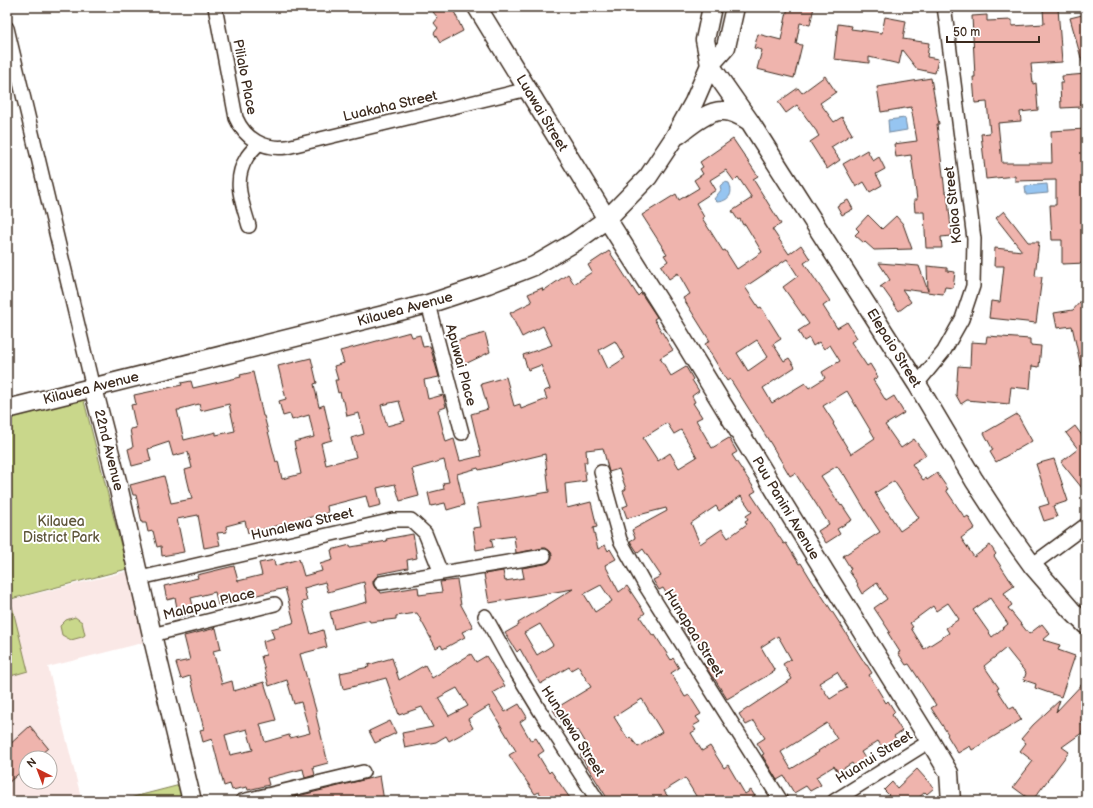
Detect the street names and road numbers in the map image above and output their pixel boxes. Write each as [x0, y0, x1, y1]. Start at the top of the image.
street label: Pilialo Place [229, 38, 261, 116]
street label: Luawai Street [513, 72, 572, 155]
street label: Luakaha Street [341, 87, 439, 125]
street label: Koloa Street [940, 165, 966, 245]
street label: Kilauea Avenue [355, 288, 455, 330]
street label: Elepaio Street [863, 305, 925, 391]
street label: Apuwai Place [442, 322, 480, 408]
street label: Kilauea Avenue [41, 368, 141, 408]
street label: 22nd Avenue [91, 408, 127, 492]
street label: Puu Panini Avenue [748, 453, 824, 563]
street label: Hunalewa Street [249, 504, 355, 544]
street label: Malapua Place [161, 584, 257, 624]
street label: Hunapaa Street [660, 586, 728, 680]
street label: Hunalewa Street [537, 683, 609, 780]
street label: Huanui Street [833, 726, 916, 787]

